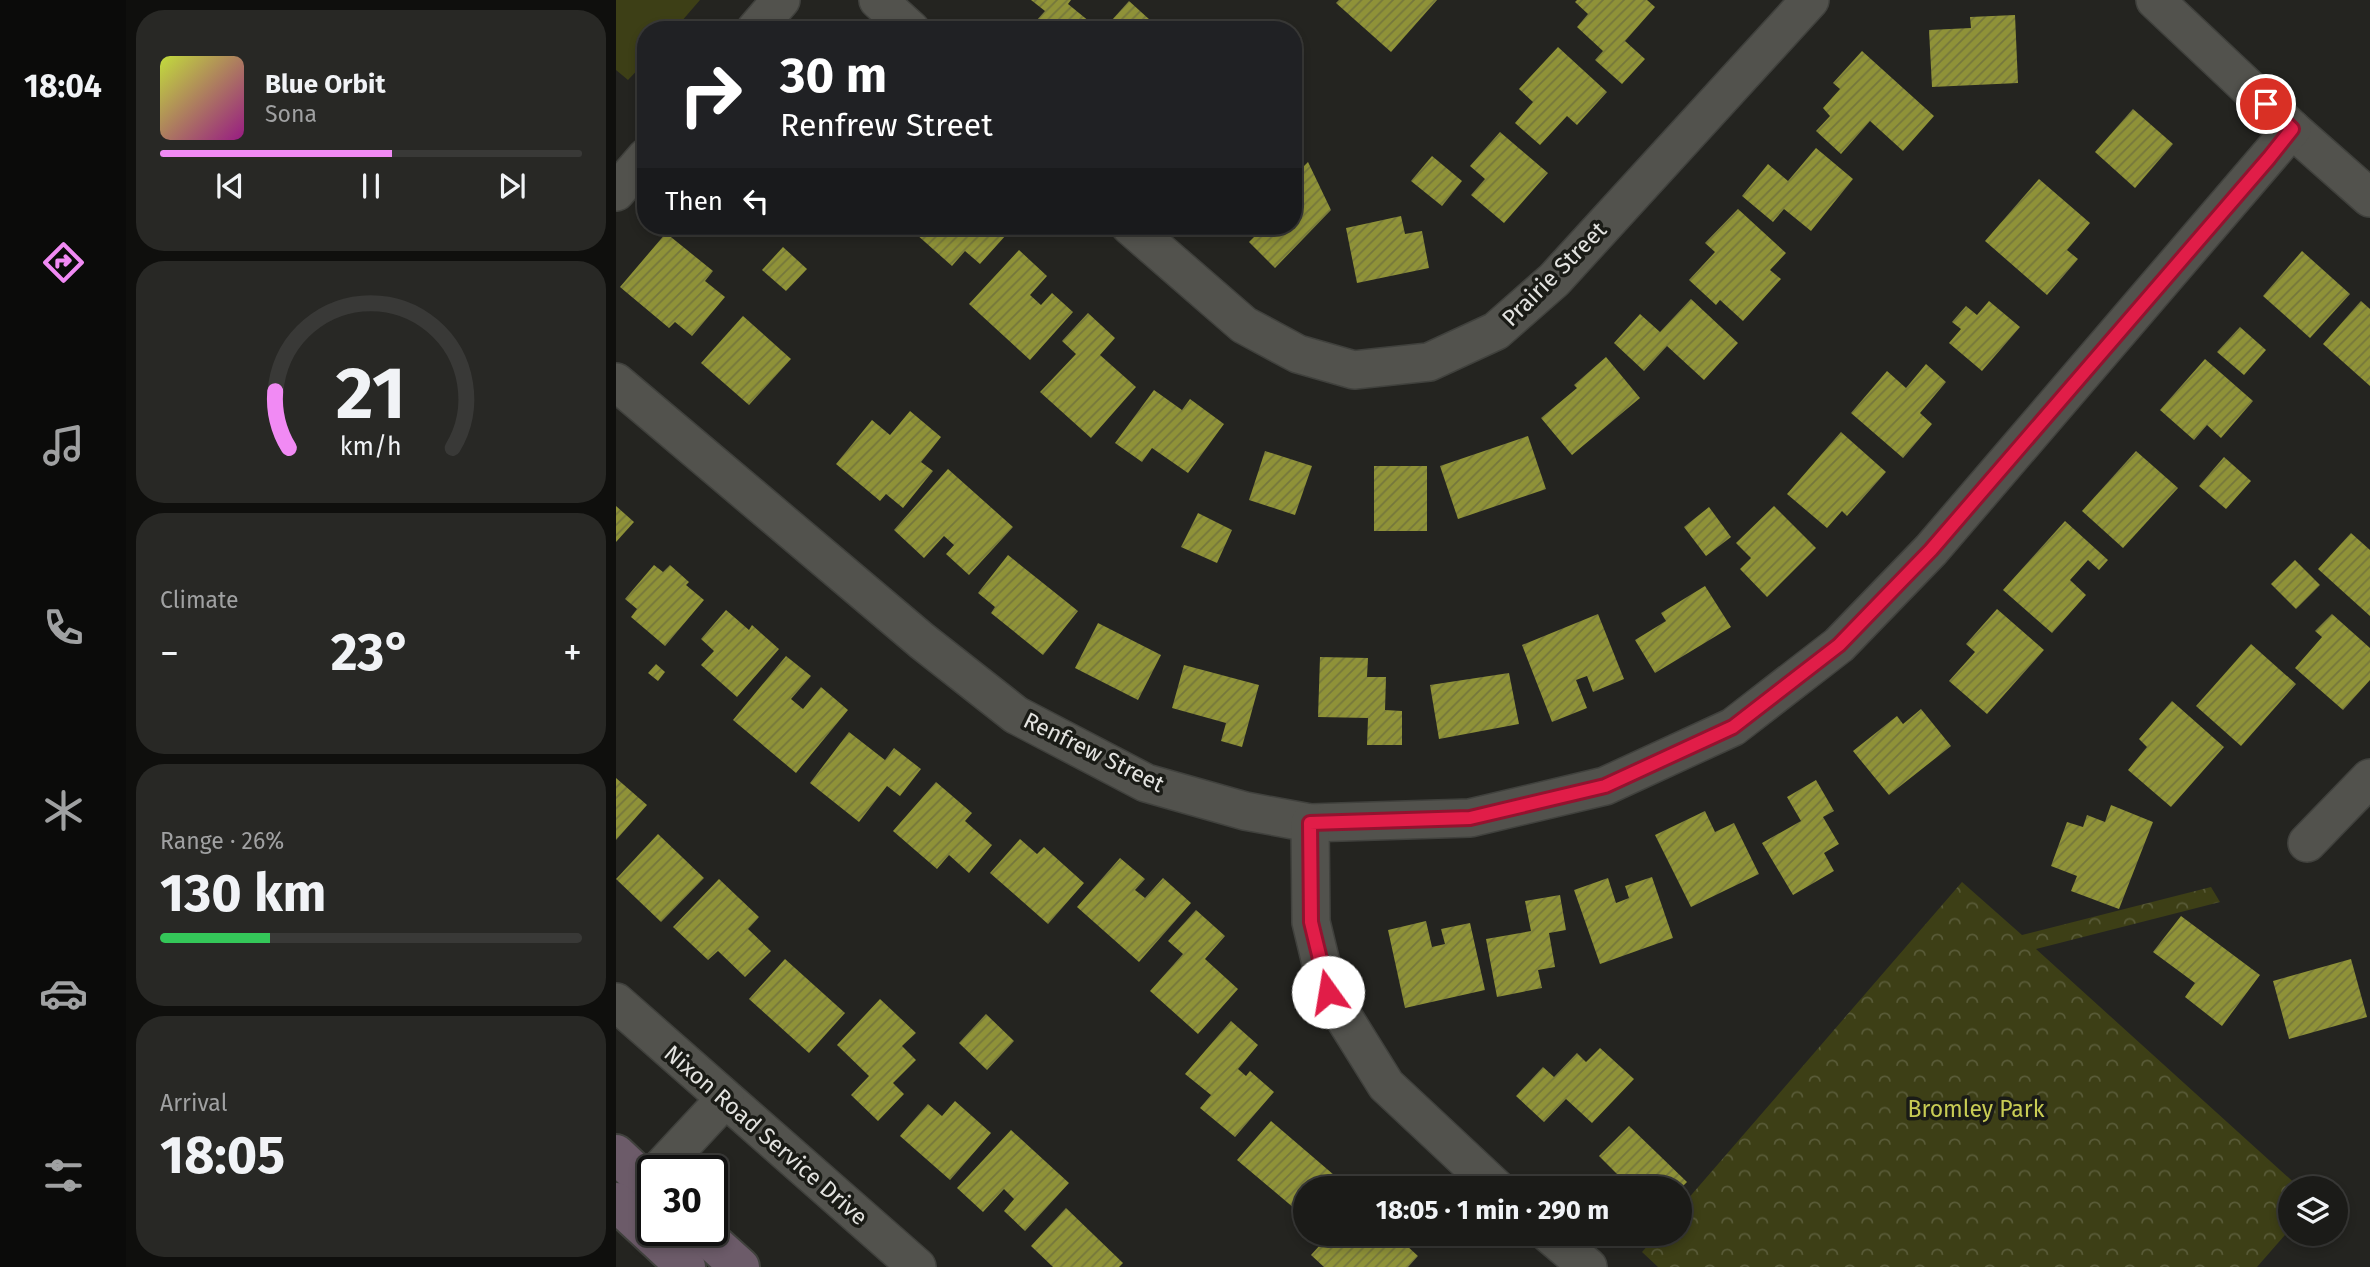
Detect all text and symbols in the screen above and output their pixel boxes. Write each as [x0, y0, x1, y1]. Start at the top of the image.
text: 30 m [780, 46, 887, 105]
icon: right [665, 49, 756, 140]
text: 18:04 [24, 67, 102, 105]
text: Blue Orbit [265, 69, 385, 100]
pin [2236, 74, 2296, 134]
icon: arrive [2247, 85, 2285, 123]
text: Sona [265, 100, 317, 128]
text: Renfrew Street [780, 106, 993, 144]
icon: previous [211, 167, 249, 205]
icon: pause [352, 167, 390, 205]
icon: next [493, 167, 531, 205]
icon: left [737, 182, 775, 220]
text: Then [665, 186, 723, 217]
street label: Prairie Street [1496, 215, 1613, 332]
icon: directions [39, 238, 88, 287]
text: 21 [336, 351, 406, 438]
icon: music [39, 421, 88, 470]
text: km/h [340, 432, 402, 462]
text: Climate [160, 586, 239, 614]
icon: phone [39, 603, 88, 652]
text: 23° [331, 621, 411, 684]
text: − [160, 630, 179, 676]
text: + [563, 630, 582, 676]
street label: Renfrew Street [1019, 706, 1170, 798]
icon: climate [39, 786, 88, 835]
text: Range · 26% [160, 827, 284, 855]
text: 130 km [160, 862, 327, 925]
position arrow [1291, 955, 1365, 1029]
icon: car [39, 969, 88, 1018]
street label: Nixon Road Service Drive [659, 1039, 873, 1231]
text: Arrival [160, 1089, 227, 1117]
park label: Bromley Park [1907, 1095, 2045, 1123]
text: 18:05 [160, 1124, 285, 1187]
icon: filters [39, 1151, 88, 1200]
speed limit sign: 30 [637, 1155, 728, 1246]
map controls [2278, 1176, 2348, 1246]
button: layers [2278, 1176, 2348, 1246]
text: 18:05 · 1 min · 290 m [1376, 1195, 1609, 1226]

